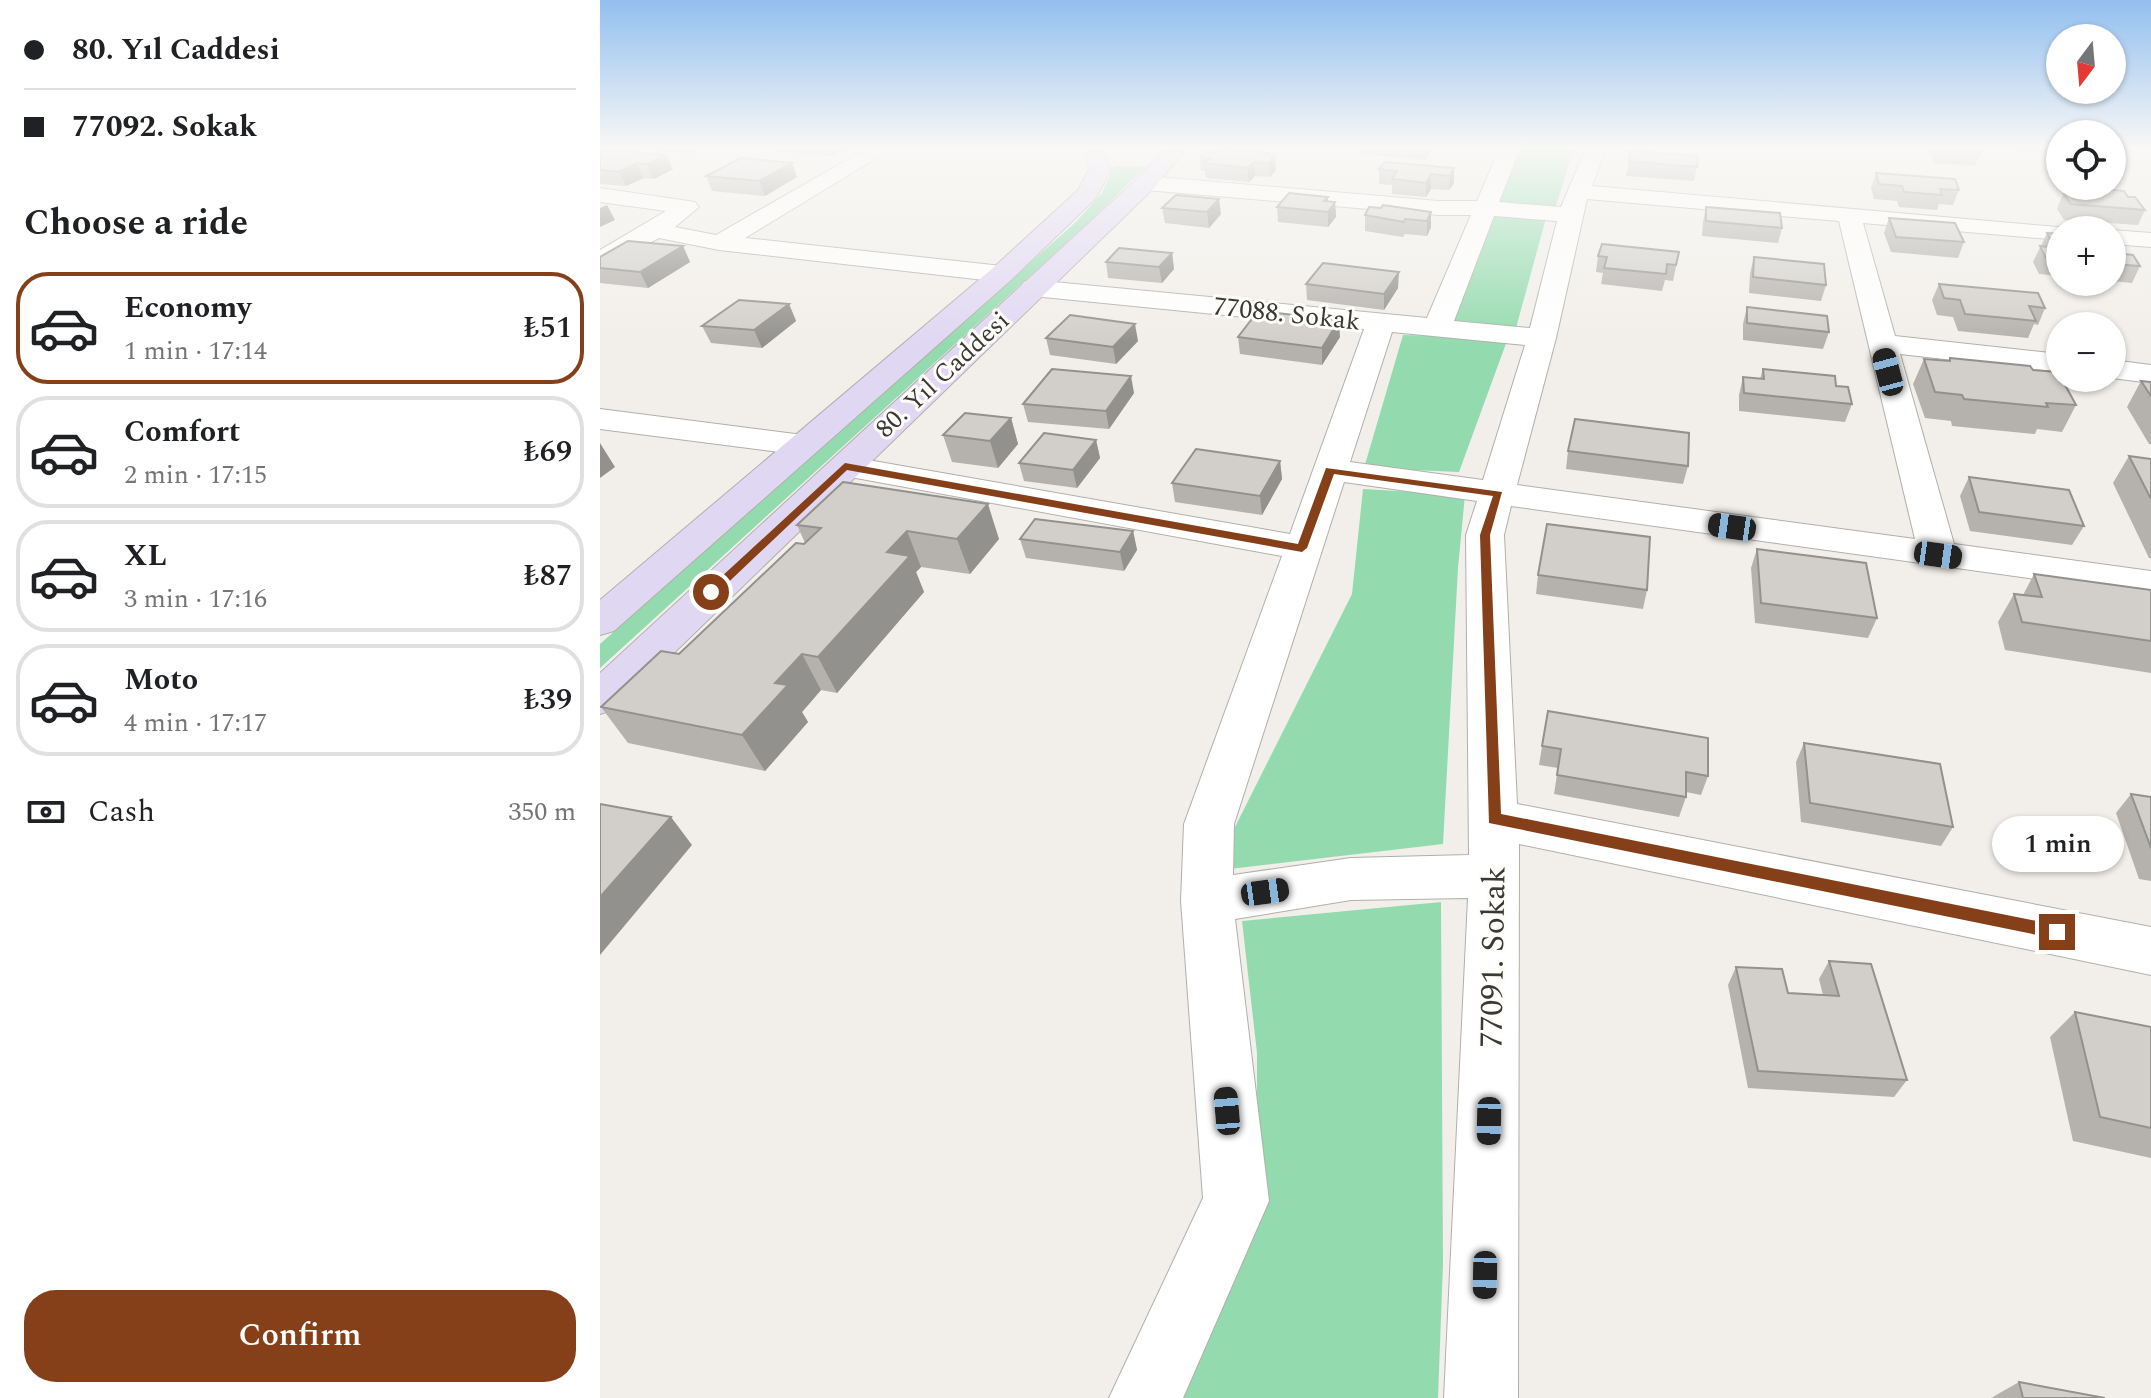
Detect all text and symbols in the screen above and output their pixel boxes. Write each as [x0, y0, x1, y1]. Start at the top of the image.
north arrow [2046, 24, 2126, 104]
map controls [2046, 24, 2126, 392]
text: 80. Yıl Caddesi [72, 27, 280, 73]
text: 77092. Sokak [72, 104, 257, 150]
button: locate [2046, 120, 2126, 200]
text: Choose a ride [24, 196, 248, 251]
button: + [2046, 216, 2126, 296]
text: Economy [124, 285, 251, 331]
street label: 77088. Sokak [1211, 286, 1362, 342]
icon: car [28, 292, 100, 364]
street label: 80. Yıl Caddesi [866, 302, 1019, 448]
text: ₺51 [524, 305, 572, 351]
button: − [2046, 312, 2126, 392]
text: 1 min · 17:14 [124, 331, 267, 371]
car [1870, 346, 1906, 398]
text: Comfort [124, 409, 240, 455]
icon: car [28, 416, 100, 488]
text: ₺69 [524, 429, 572, 475]
text: 2 min · 17:15 [124, 455, 267, 495]
car [1707, 512, 1757, 542]
text: XL [124, 533, 167, 579]
icon: car [28, 540, 100, 612]
car [1913, 540, 1963, 570]
text: ₺87 [524, 553, 572, 599]
route start [693, 574, 729, 610]
text: 3 min · 17:16 [124, 579, 267, 619]
text: Moto [124, 657, 198, 703]
icon: car [28, 664, 100, 736]
text: ₺39 [524, 677, 572, 723]
text: 4 min · 17:17 [124, 703, 267, 743]
text: Cash [88, 789, 155, 835]
icon: cash [24, 790, 68, 834]
text: 350 m [508, 792, 576, 832]
callout: 1 min [1991, 816, 2123, 872]
text: 1 min [2024, 824, 2092, 864]
street label: 77091. Sokak [1467, 866, 1520, 1048]
car [1240, 877, 1290, 907]
route end [2039, 914, 2075, 950]
car [1213, 1086, 1241, 1136]
car [1477, 1097, 1501, 1145]
car [1473, 1251, 1497, 1299]
button: Confirm [24, 1290, 576, 1382]

